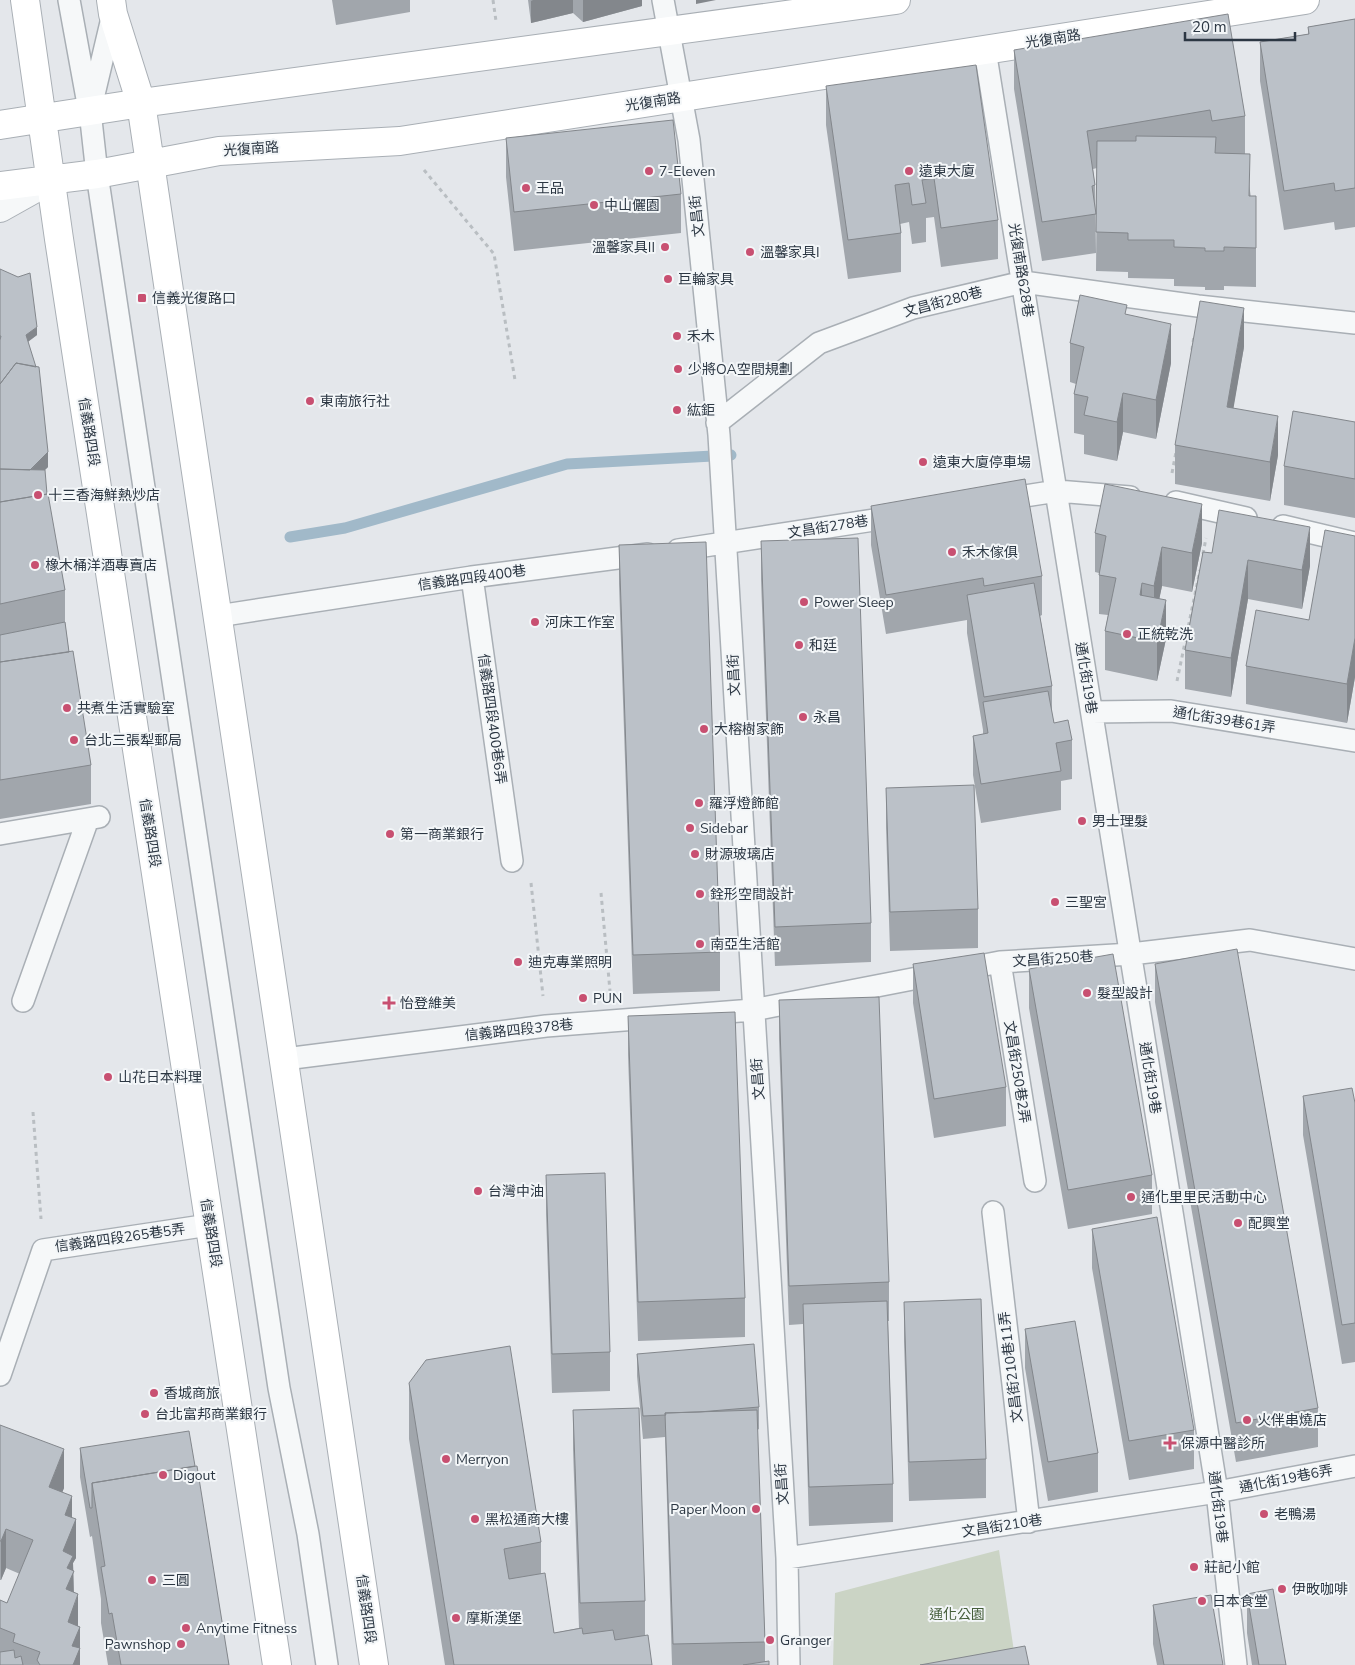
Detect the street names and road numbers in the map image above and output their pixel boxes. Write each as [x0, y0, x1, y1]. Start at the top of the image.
street label: 光復南路 [1024, 25, 1082, 53]
street label: 光復南路 [624, 88, 682, 116]
street label: 光復南路 [222, 138, 280, 160]
street label: 文昌街 [685, 194, 709, 238]
street label: 光復南路628巷 [1004, 221, 1038, 319]
street label: 文昌街280巷 [901, 282, 985, 322]
street label: 信義路四段 [74, 396, 104, 468]
street label: 文昌街278巷 [786, 511, 870, 543]
street label: 信義路四段400巷 [417, 561, 527, 595]
street label: 通化街19巷 [1071, 641, 1101, 715]
street label: 信義路四段400巷6弄 [473, 653, 511, 785]
street label: 文昌街 [723, 654, 745, 696]
street label: 通化街39巷61弄 [1171, 703, 1277, 737]
street label: 信義路四段 [135, 797, 165, 869]
street label: 文昌街250巷 [1012, 947, 1094, 971]
street label: 信義路四段378巷 [464, 1015, 574, 1045]
street label: 文昌街250巷2弄 [1000, 1019, 1034, 1125]
street label: 通化街19巷 [1135, 1041, 1165, 1115]
street label: 文昌街 [747, 1057, 769, 1101]
street label: 信義路四段 [196, 1197, 226, 1269]
street label: 信義路四段265巷5弄 [54, 1219, 186, 1257]
street label: 文昌街210巷11弄 [995, 1310, 1027, 1424]
street label: 通化街19巷6弄 [1237, 1461, 1335, 1497]
street label: 文昌街 [771, 1462, 793, 1506]
street label: 通化街19巷 [1204, 1470, 1232, 1544]
street label: 文昌街210巷 [960, 1510, 1044, 1542]
street label: 信義路四段 [352, 1573, 380, 1645]

